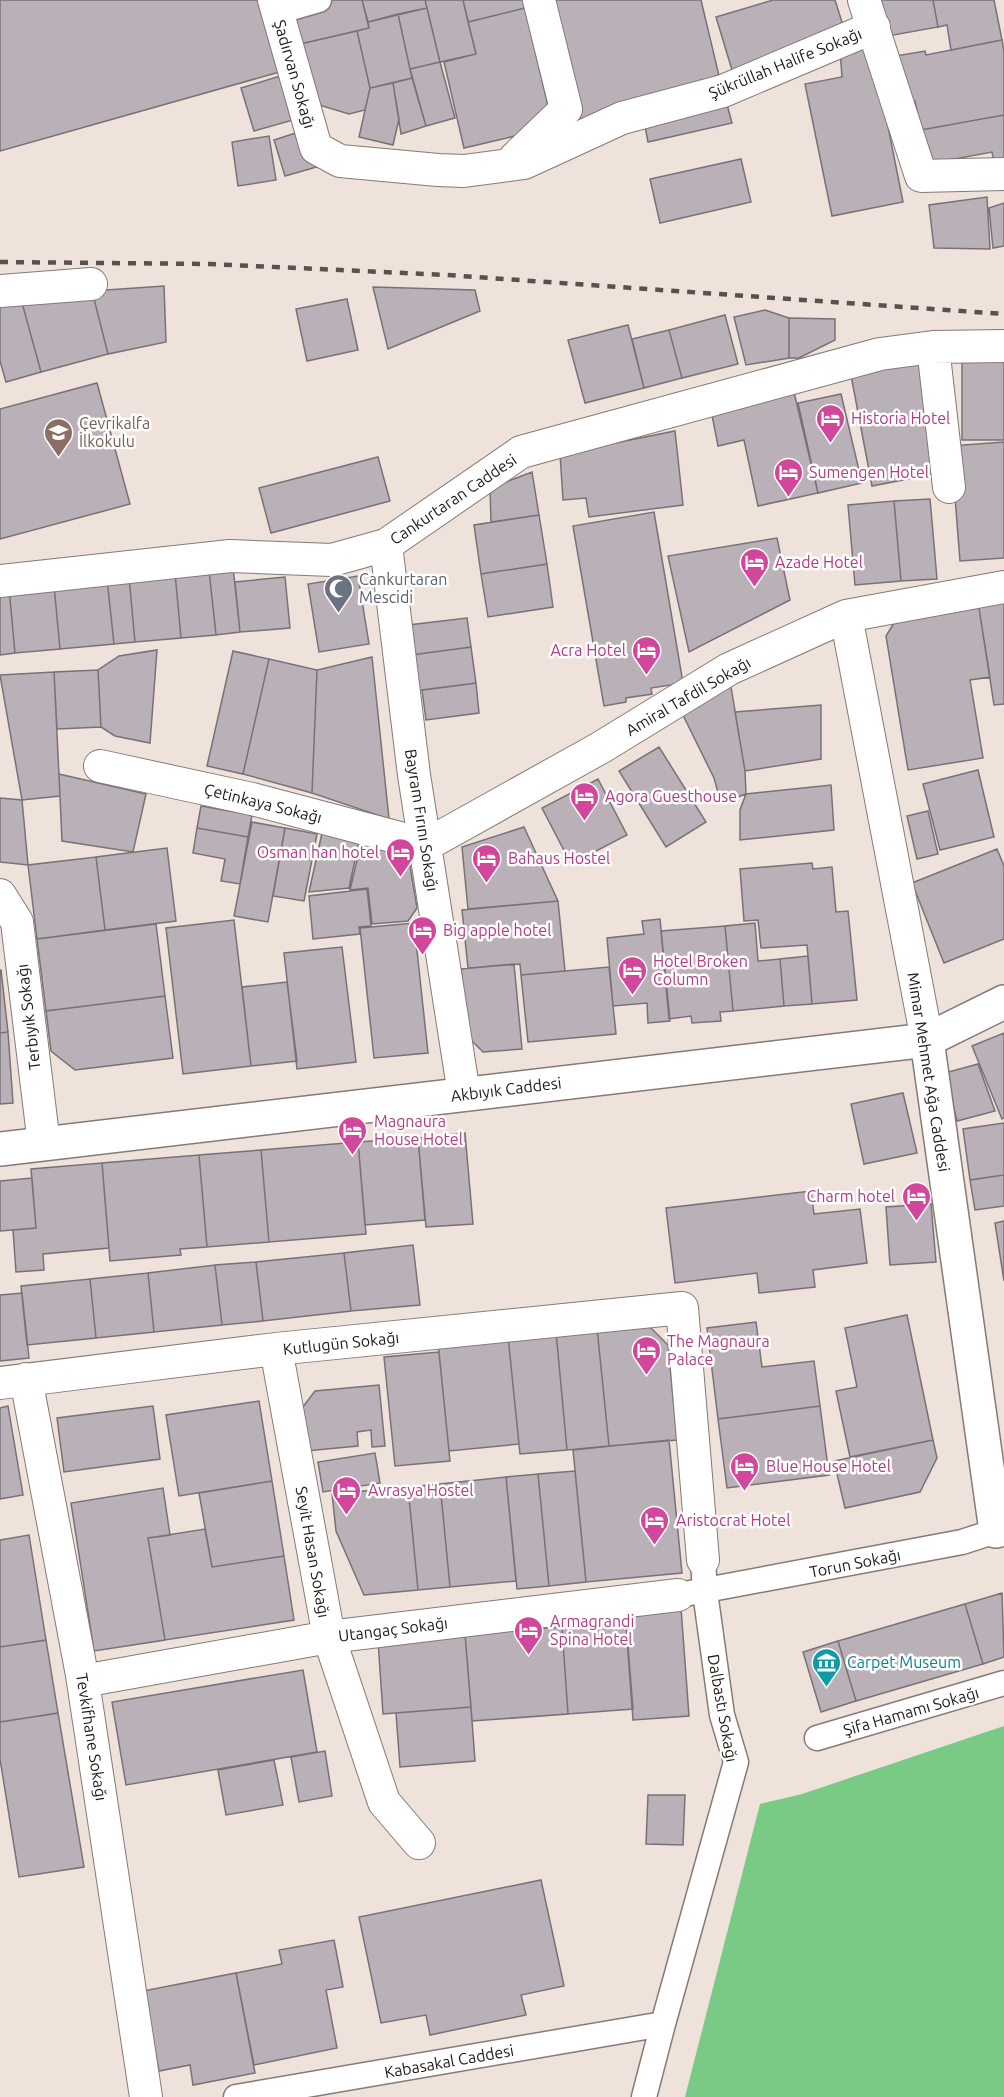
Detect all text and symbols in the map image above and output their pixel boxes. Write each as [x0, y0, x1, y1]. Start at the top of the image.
street label: Şadırvan Sokağı [271, 18, 319, 130]
street label: Şükrüllah Halife Sokağı [706, 24, 864, 102]
hotel icon: Historia Hotel [814, 402, 846, 444]
place label: Historia Hotel [851, 409, 950, 427]
place label: Çevrikalfa İlkokulu [79, 414, 150, 450]
school or university icon: Çevrikalfa İlkokulu [42, 416, 74, 458]
street label: Cankurtaran Caddesi [386, 450, 520, 548]
hotel icon: Sumengen Hotel [772, 456, 804, 498]
place label: Sumengen Hotel [809, 463, 929, 481]
hotel icon: Azade Hotel [738, 546, 770, 588]
place label: Azade Hotel [775, 553, 863, 571]
place label: Cankurtaran Mescidi [359, 570, 447, 606]
mosque icon: Cankurtaran Mescidi [322, 572, 354, 614]
hotel icon: Acra Hotel [631, 634, 663, 676]
place label: Acra Hotel [550, 641, 626, 659]
street label: Amiral Tafdil Sokağı [622, 653, 754, 739]
street label: Bayram Fırını Sokağı [402, 748, 442, 892]
street label: Çetinkaya Sokağı [202, 780, 324, 826]
hotel icon: Agora Guesthouse [568, 780, 600, 822]
place label: Agora Guesthouse [605, 787, 737, 805]
hotel icon: Osman han hotel [384, 836, 416, 878]
hotel icon: Bahaus Hostel [471, 842, 503, 884]
place label: Osman han hotel [257, 843, 379, 861]
place label: Bahaus Hostel [508, 849, 610, 867]
hotel icon: Big apple hotel [406, 914, 438, 956]
place label: Big apple hotel [443, 921, 551, 939]
place label: Hotel Broken Column [653, 952, 748, 988]
hotel icon: Hotel Broken Column [616, 954, 648, 996]
street label: Terbıyık Sokağı [13, 963, 43, 1071]
street label: Mimar Mehmet Ağa Caddesi [904, 971, 954, 1173]
street label: Akbıyık Caddesi [450, 1073, 562, 1105]
place label: Magnaura House Hotel [374, 1112, 463, 1148]
hotel icon: Magnaura House Hotel [337, 1114, 369, 1156]
hotel icon: Charm hotel [900, 1180, 932, 1222]
place label: Charm hotel [807, 1187, 895, 1205]
street label: Kutlugün Sokağı [282, 1328, 400, 1358]
place label: The Magnaura Palace [667, 1332, 770, 1368]
hotel icon: The Magnaura Palace [630, 1334, 662, 1376]
hotel icon: Blue House Hotel [729, 1450, 761, 1492]
place label: Blue House Hotel [766, 1457, 891, 1475]
hotel icon: Avrasya Hostel [331, 1474, 363, 1516]
place label: Avrasya Hostel [368, 1481, 474, 1499]
street label: Seyit Hasan Sokağı [293, 1485, 333, 1619]
hotel icon: Aristocrat Hotel [639, 1504, 671, 1546]
place label: Aristocrat Hotel [676, 1511, 790, 1529]
street label: Torun Sokağı [808, 1545, 902, 1581]
place label: Armagrandi Spina Hotel [550, 1612, 634, 1648]
street label: Utangaç Sokağı [337, 1613, 449, 1645]
hotel icon: Armagrandi Spina Hotel [513, 1614, 545, 1656]
museum icon: Carpet Museum [810, 1646, 842, 1688]
street label: Dalbastı Sokağı [705, 1653, 741, 1763]
place label: Carpet Museum [847, 1653, 961, 1671]
street label: Tevkifhane Sokağı [73, 1672, 111, 1802]
street label: Şifa Hamamı Sokağı [841, 1683, 981, 1739]
street label: Kabasakal Caddesi [383, 2041, 515, 2081]

